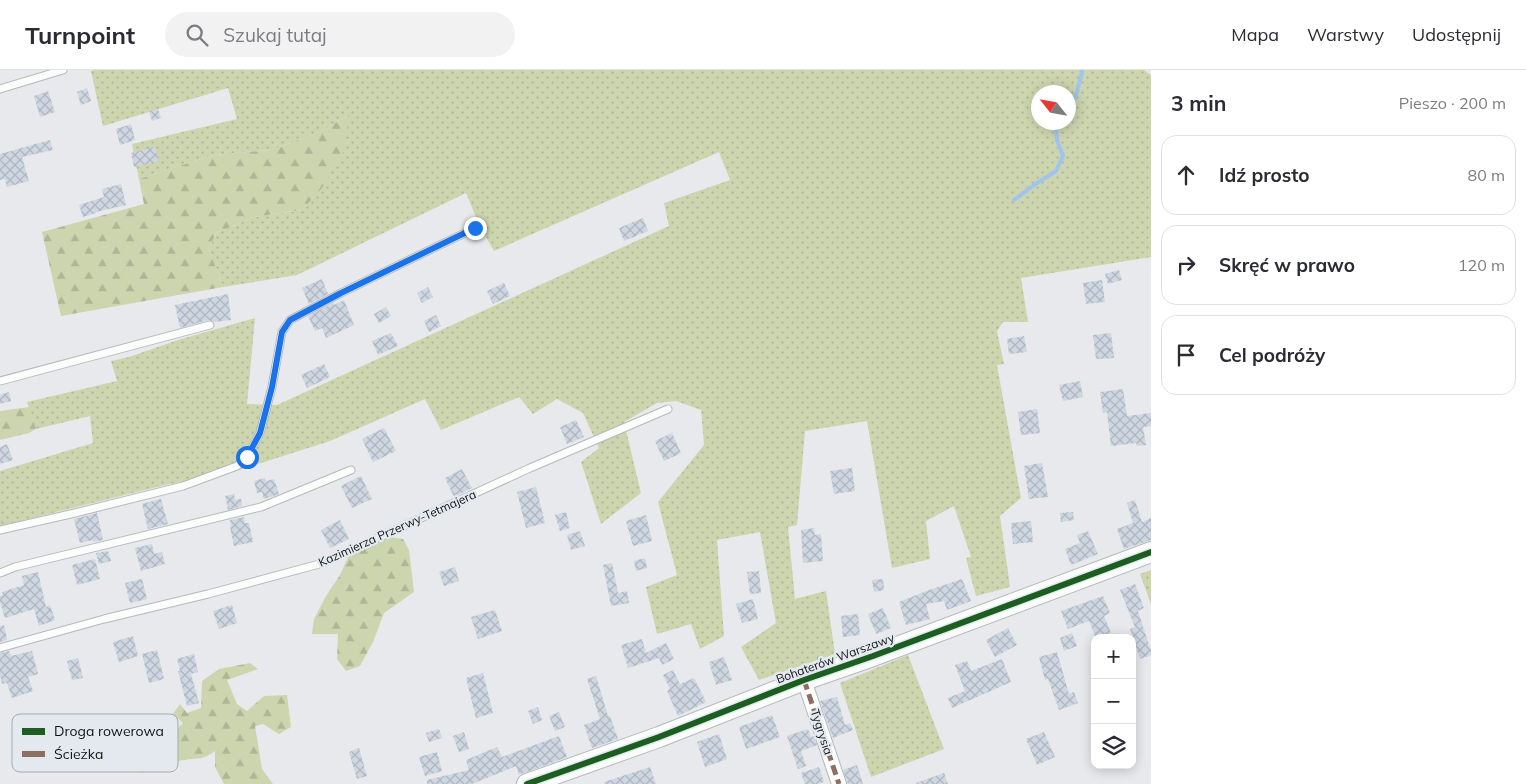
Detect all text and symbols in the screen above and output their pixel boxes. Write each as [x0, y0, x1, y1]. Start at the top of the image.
search box [165, 12, 515, 57]
text: Turnpoint [25, 20, 135, 50]
icon: search [183, 21, 211, 49]
text: Szukaj tutaj [223, 23, 327, 47]
text: Mapa [1231, 23, 1279, 46]
text: Warstwy [1307, 23, 1384, 46]
text: Udostępnij [1412, 23, 1501, 46]
north arrow [1031, 85, 1076, 130]
text: 3 min [1171, 90, 1226, 116]
text: Pieszo · 200 m [1399, 93, 1506, 113]
icon: ahead [1172, 161, 1200, 189]
text: Idź prosto [1219, 163, 1310, 187]
text: 80 m [1468, 165, 1505, 185]
route end [464, 217, 487, 240]
icon: right [1172, 251, 1200, 279]
text: Skręć w prawo [1219, 253, 1355, 277]
text: 120 m [1458, 255, 1505, 275]
icon: arrive [1172, 341, 1200, 369]
text: Cel podróży [1219, 343, 1325, 367]
route start [236, 446, 259, 469]
street label: Kazimierza Przerwy-Tetmajera [316, 486, 478, 570]
street label: Bohaterów Warszawy [774, 629, 897, 686]
map controls [1091, 634, 1136, 769]
button: + [1091, 634, 1136, 679]
button: − [1091, 679, 1136, 724]
street label: Tygrysia [808, 707, 836, 757]
legend [12, 714, 178, 772]
text: Droga rowerowa [54, 722, 164, 740]
button: layers [1091, 724, 1136, 769]
text: Ścieżka [54, 745, 103, 763]

